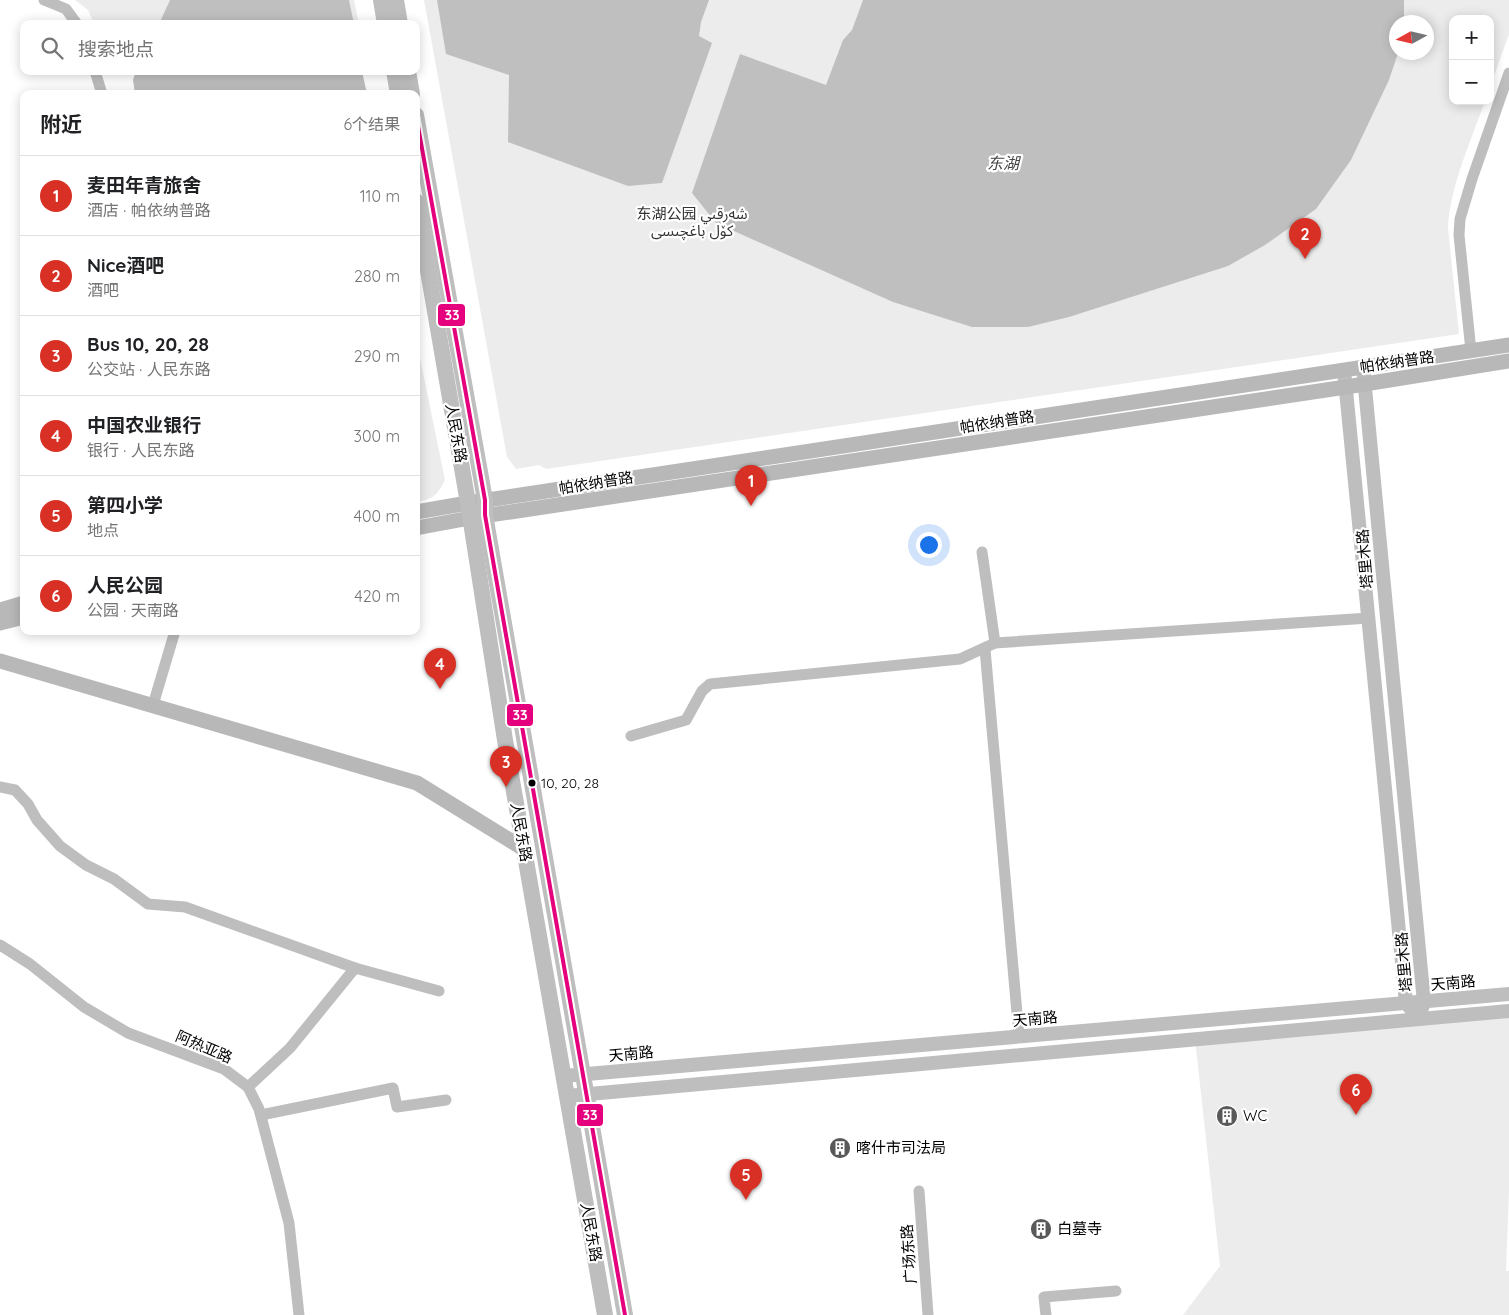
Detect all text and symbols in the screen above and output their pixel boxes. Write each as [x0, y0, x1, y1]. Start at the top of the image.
north arrow [1389, 15, 1434, 60]
map controls [1449, 15, 1494, 105]
button: + [1449, 15, 1494, 60]
search box [20, 20, 420, 75]
icon: search [38, 34, 66, 62]
text: 搜索地点 [78, 37, 154, 61]
button: − [1449, 60, 1494, 105]
text: 附近 [40, 111, 82, 137]
text: 6个结果 [343, 114, 400, 134]
water label: 东湖 [987, 153, 1022, 173]
text: 麦田年青旅舍 [87, 173, 201, 197]
text: 1 [53, 186, 59, 206]
text: 110 m [360, 186, 400, 206]
text: 酒店 · 帕依纳普路 [87, 200, 211, 220]
park label: 东湖公园 شەرقىي كۆل باغچىسى [636, 204, 748, 241]
pin: 2 [1289, 218, 1321, 259]
text: Nice酒吧 [87, 253, 165, 277]
text: 2 [51, 266, 61, 286]
text: 280 m [354, 266, 400, 286]
text: 酒吧 [87, 280, 119, 300]
line badge: 33 [437, 303, 466, 327]
text: 33 [444, 306, 460, 324]
text: Bus 10, 20, 28 [87, 332, 209, 356]
text: 3 [52, 346, 60, 366]
text: 290 m [354, 346, 400, 366]
street label: 帕依纳普路 [1358, 347, 1435, 376]
text: 公交站 · 人民东路 [87, 359, 211, 379]
street label: 人民东路 [442, 402, 471, 464]
street label: 帕依纳普路 [958, 406, 1035, 437]
text: 中国农业银行 [87, 413, 201, 437]
text: 4 [51, 426, 61, 446]
text: 300 m [354, 426, 400, 446]
text: 银行 · 人民东路 [87, 440, 195, 460]
pin: 1 [735, 465, 767, 506]
street label: 帕依纳普路 [557, 467, 634, 498]
text: 第四小学 [87, 493, 163, 517]
text: 5 [51, 506, 61, 526]
text: 400 m [354, 506, 400, 526]
text: 地点 [87, 520, 119, 540]
street label: 塔里木路 [1352, 528, 1377, 590]
your location [916, 532, 942, 558]
text: 人民公园 [87, 573, 163, 597]
text: 6 [52, 586, 60, 606]
text: 420 m [354, 586, 400, 606]
text: 公园 · 天南路 [87, 600, 179, 620]
pin: 4 [424, 648, 456, 689]
line badge: 33 [506, 703, 534, 727]
text: 33 [512, 706, 528, 724]
pin: 3 [490, 746, 522, 787]
place label: 10, 20, 28 [541, 774, 599, 792]
marker: 10, 20, 28 [527, 778, 537, 788]
street label: 人民东路 [507, 801, 536, 863]
street label: 塔里木路 [1391, 931, 1416, 993]
street label: 天南路 [1430, 971, 1476, 994]
street label: 天南路 [1012, 1007, 1058, 1030]
street label: 阿热亚路 [173, 1026, 236, 1067]
street label: 天南路 [608, 1042, 654, 1065]
pin: 6 [1340, 1074, 1372, 1115]
line badge: 33 [576, 1103, 604, 1127]
building icon: WC [1215, 1104, 1239, 1128]
text: 33 [582, 1106, 598, 1124]
place label: WC [1243, 1106, 1267, 1125]
building icon: 喀什市司法局 [828, 1136, 852, 1160]
place label: 喀什市司法局 [856, 1138, 946, 1157]
pin: 5 [730, 1159, 762, 1200]
street label: 人民东路 [577, 1201, 606, 1263]
building icon: 白墓寺 [1029, 1217, 1053, 1241]
place label: 白墓寺 [1057, 1219, 1102, 1238]
street label: 广场东路 [897, 1223, 920, 1285]

